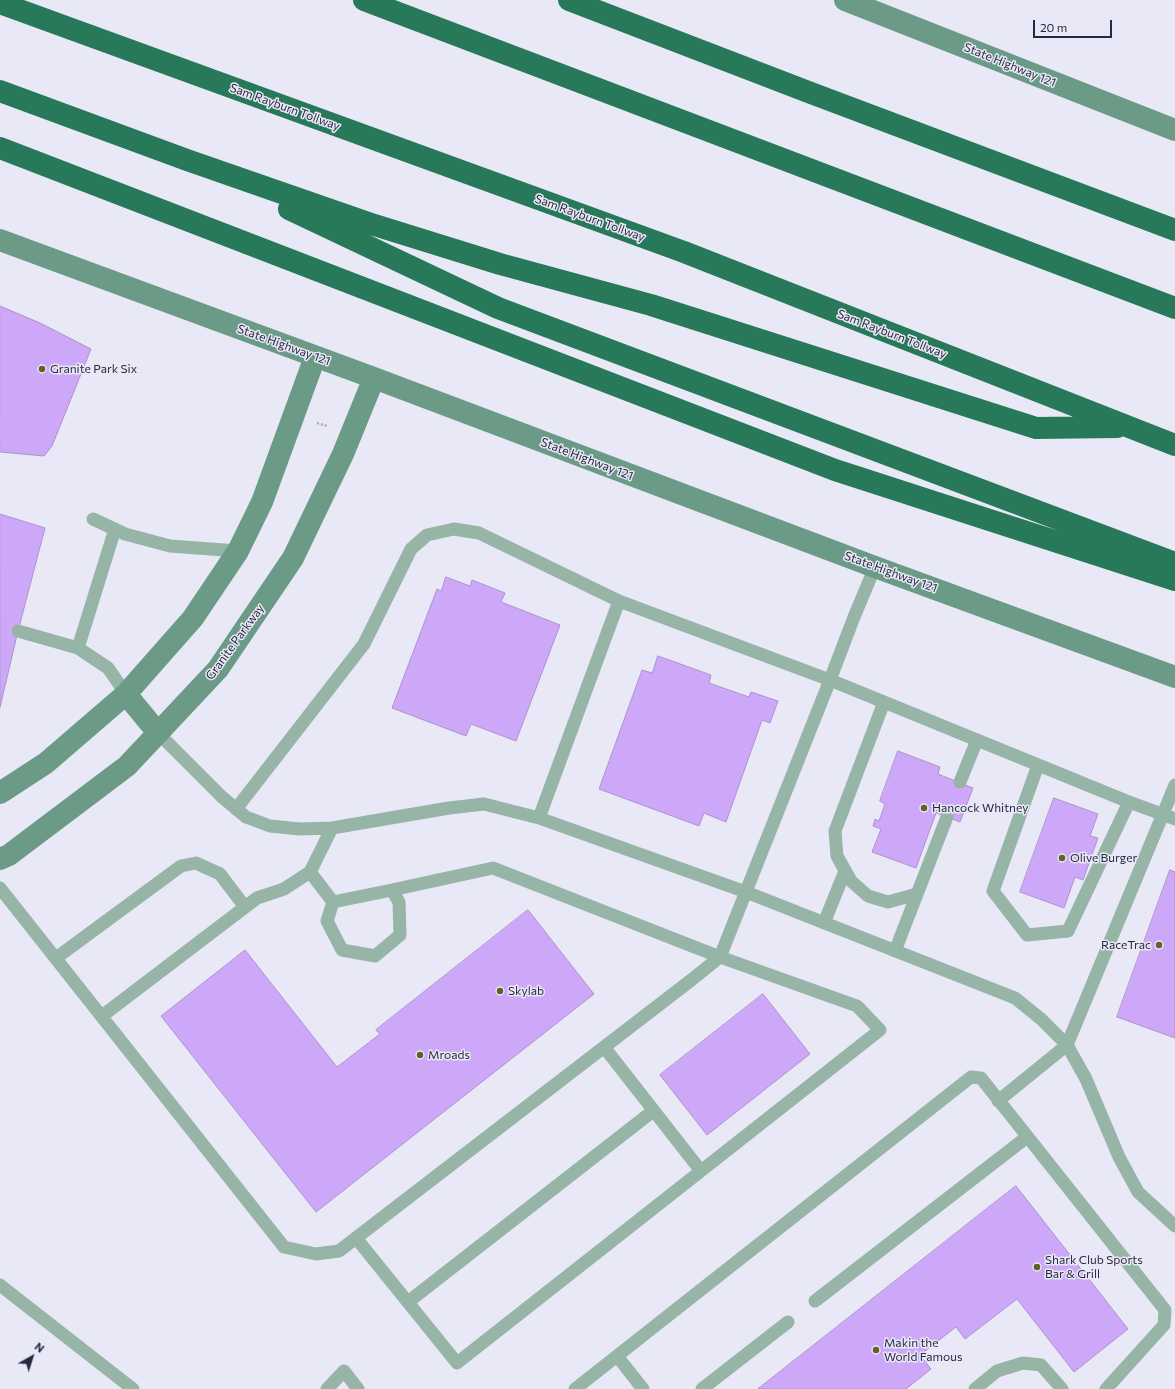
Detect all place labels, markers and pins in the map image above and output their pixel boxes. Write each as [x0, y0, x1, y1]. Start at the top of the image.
place label: Granite Park Six [50, 362, 137, 376]
marker: Granite Park Six [37, 364, 47, 374]
place label: Hancock Whitney [932, 801, 1028, 815]
marker: Hancock Whitney [919, 803, 929, 813]
place label: Olive Burger [1070, 851, 1137, 865]
marker: Olive Burger [1057, 853, 1067, 863]
place label: RaceTrac [1101, 938, 1151, 952]
marker: RaceTrac [1154, 940, 1164, 950]
place label: Skylab [508, 984, 544, 998]
marker: Skylab [495, 986, 505, 996]
place label: Mroads [428, 1048, 470, 1062]
marker: Mroads [415, 1050, 425, 1060]
place label: Shark Club Sports Bar & Grill [1045, 1253, 1143, 1281]
marker: Shark Club Sports Bar & Grill [1032, 1262, 1042, 1272]
place label: Makin the World Famous [884, 1336, 962, 1364]
marker: Makin the World Famous [871, 1345, 881, 1355]

